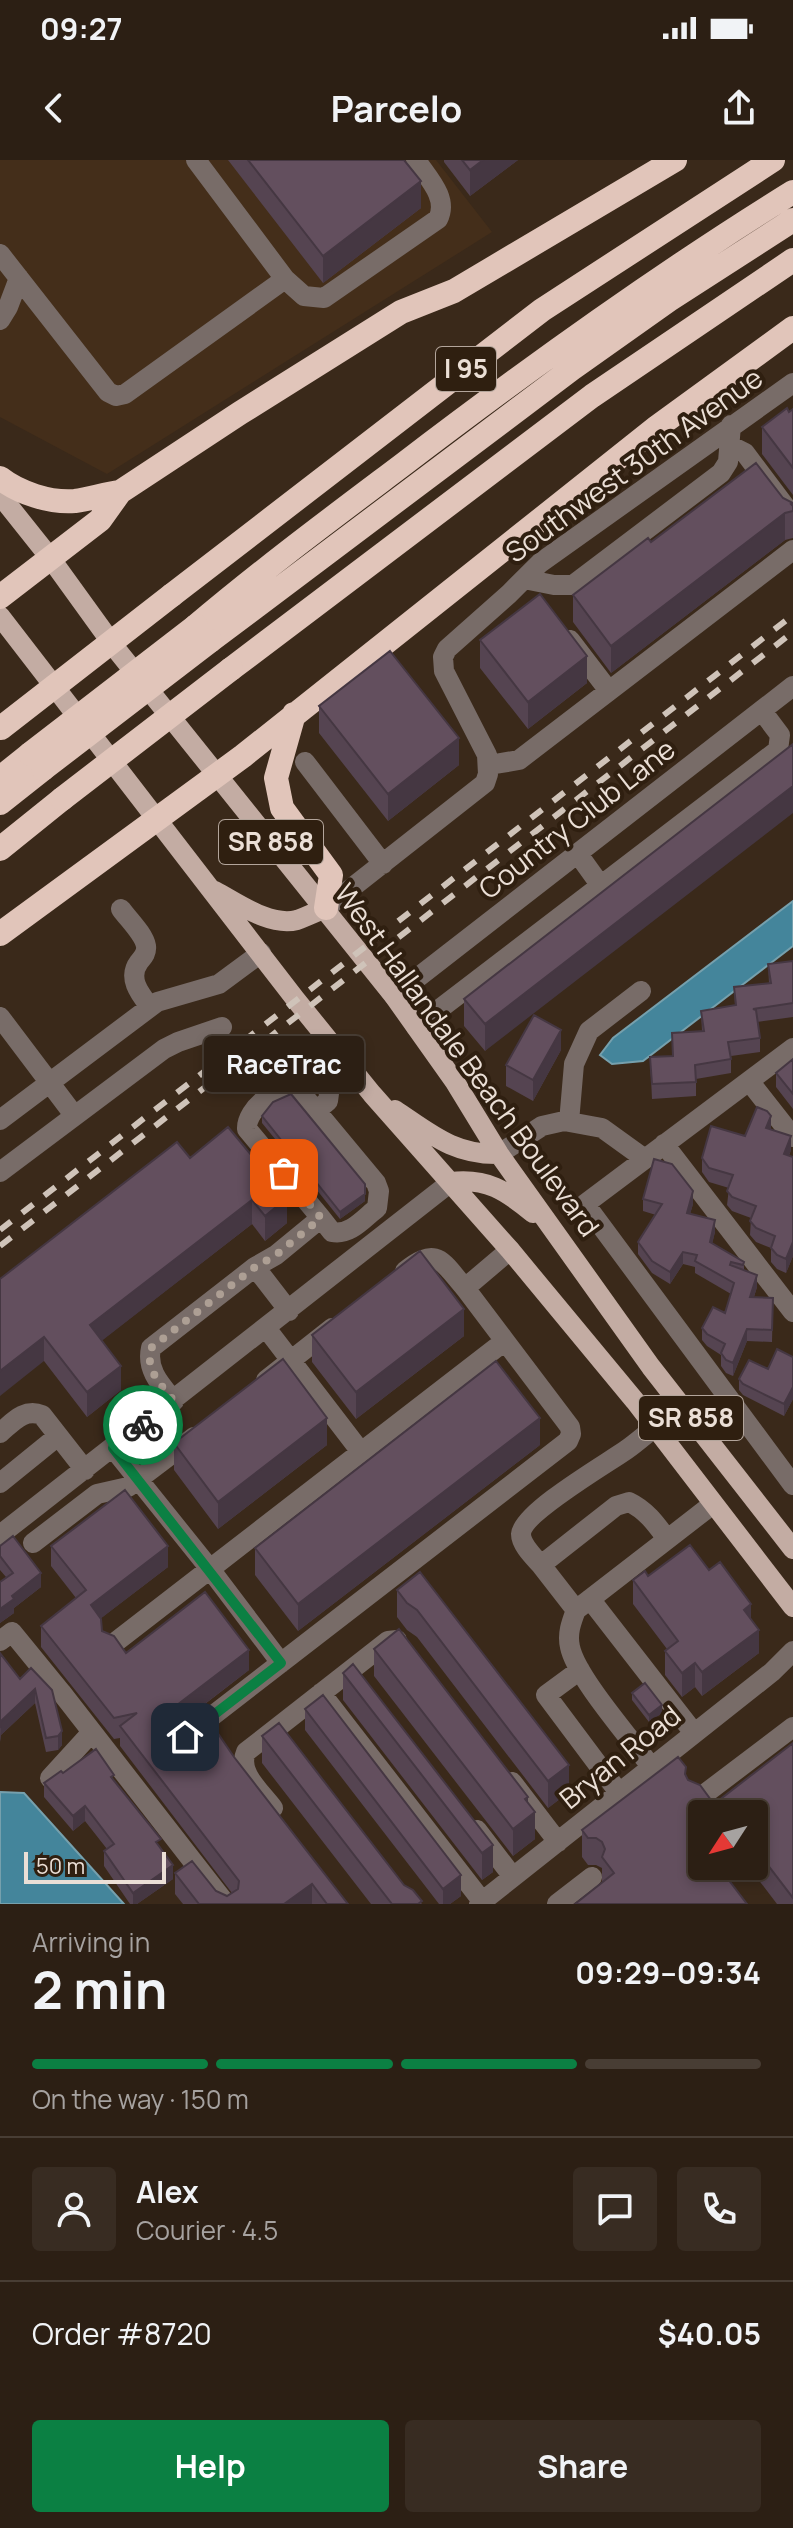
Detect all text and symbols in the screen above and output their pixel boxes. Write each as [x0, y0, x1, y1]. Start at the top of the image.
text: 09:27 [40, 8, 123, 49]
text: Parcelo [331, 84, 462, 133]
icon: back [32, 86, 76, 130]
icon: share [717, 86, 761, 130]
road number: I 95 [436, 347, 496, 391]
street label: Southwest 30th Avenue [497, 358, 770, 570]
street label: Country Club Lane [470, 730, 682, 907]
road number: SR 858 [219, 820, 323, 864]
street label: West Hallandale Beach Boulevard [327, 875, 609, 1244]
callout: RaceTrac [204, 1037, 364, 1093]
text: RaceTrac [226, 1046, 342, 1082]
pin [250, 1139, 318, 1207]
icon: bag [262, 1151, 306, 1195]
courier [103, 1385, 183, 1465]
road number: SR 858 [639, 1396, 743, 1440]
icon: bike [121, 1403, 165, 1447]
street label: Bryan Road [551, 1696, 688, 1817]
pin [151, 1703, 219, 1771]
icon: home [163, 1715, 207, 1759]
north arrow [688, 1800, 768, 1880]
map controls [688, 1800, 768, 1880]
scale bar [24, 1848, 166, 1884]
text: 50 m [36, 1851, 85, 1881]
text: Arriving in [32, 1924, 150, 1960]
text: 09:29–09:34 [575, 1952, 761, 1993]
text: 2 min [32, 1954, 167, 2025]
text: On the way · 150 m [32, 2081, 249, 2117]
button: person [32, 2167, 116, 2251]
button: chat [573, 2167, 657, 2251]
button: phone [677, 2167, 761, 2251]
text: Alex [136, 2171, 199, 2212]
text: Courier · 4.5 [136, 2212, 278, 2248]
text: Order #8720 [32, 2313, 212, 2354]
text: $40.05 [658, 2313, 761, 2354]
button: Help [32, 2420, 389, 2512]
button: Share [405, 2420, 761, 2512]

